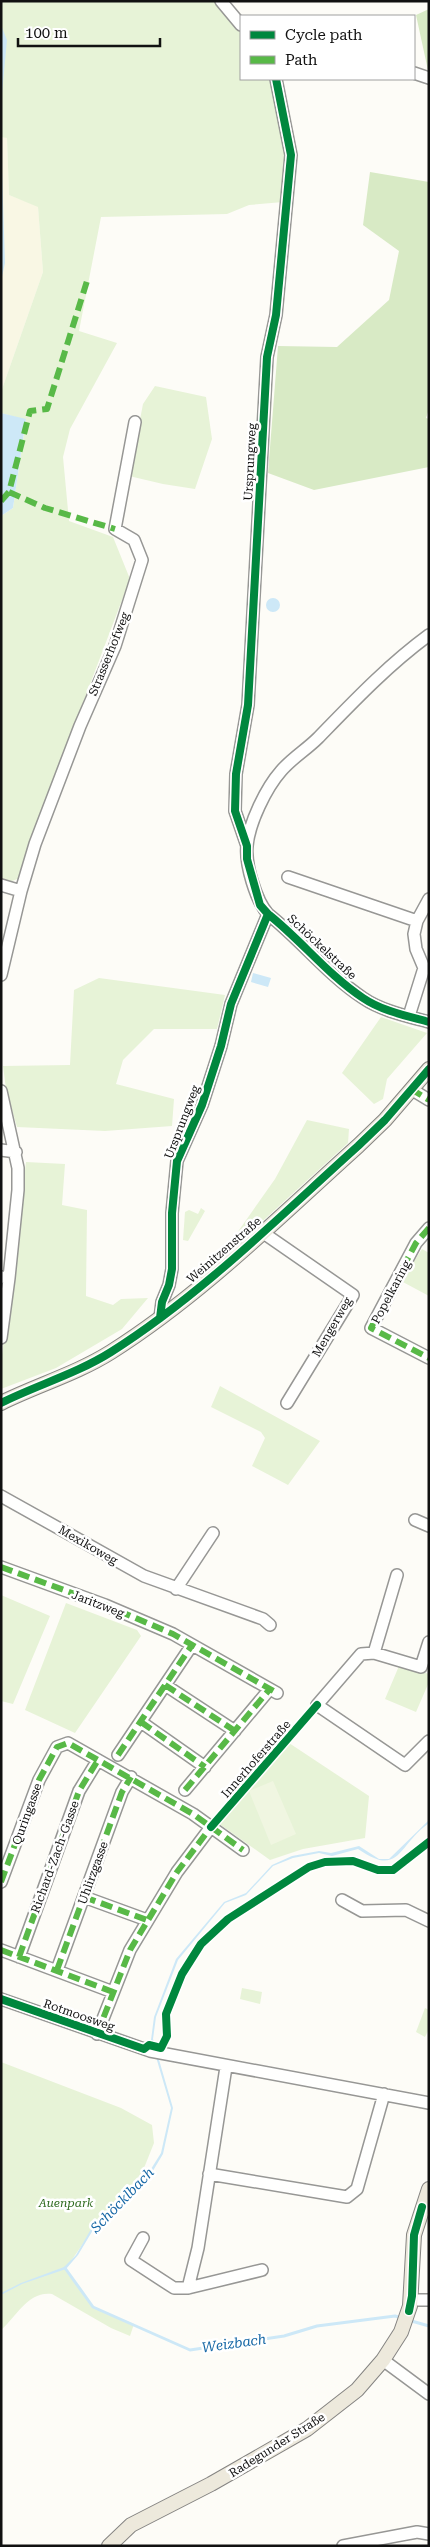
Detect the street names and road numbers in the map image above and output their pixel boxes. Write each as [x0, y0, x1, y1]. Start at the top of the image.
street label: Ursprungweg [241, 423, 259, 501]
street label: Strasserhofweg [86, 610, 132, 698]
street label: Schöckelstraße [285, 911, 360, 983]
street label: Ursprungweg [161, 1083, 203, 1161]
street label: Weinitzenstraße [184, 1214, 264, 1286]
street label: Popelkaring [368, 1258, 414, 1326]
street label: Mengerweg [309, 1294, 355, 1359]
street label: Mexikoweg [56, 1522, 120, 1568]
street label: Jaritzweg [70, 1588, 126, 1620]
street label: Innerhoferstraße [218, 1717, 294, 1801]
street label: Quringasse [9, 1781, 45, 1847]
street label: Richard-Zach-Gasse [28, 1799, 82, 1915]
street label: Uhlirzgasse [75, 1839, 111, 1907]
street label: Rotmoosweg [42, 1996, 117, 2034]
street label: Radegunder Straße [226, 2410, 328, 2480]

